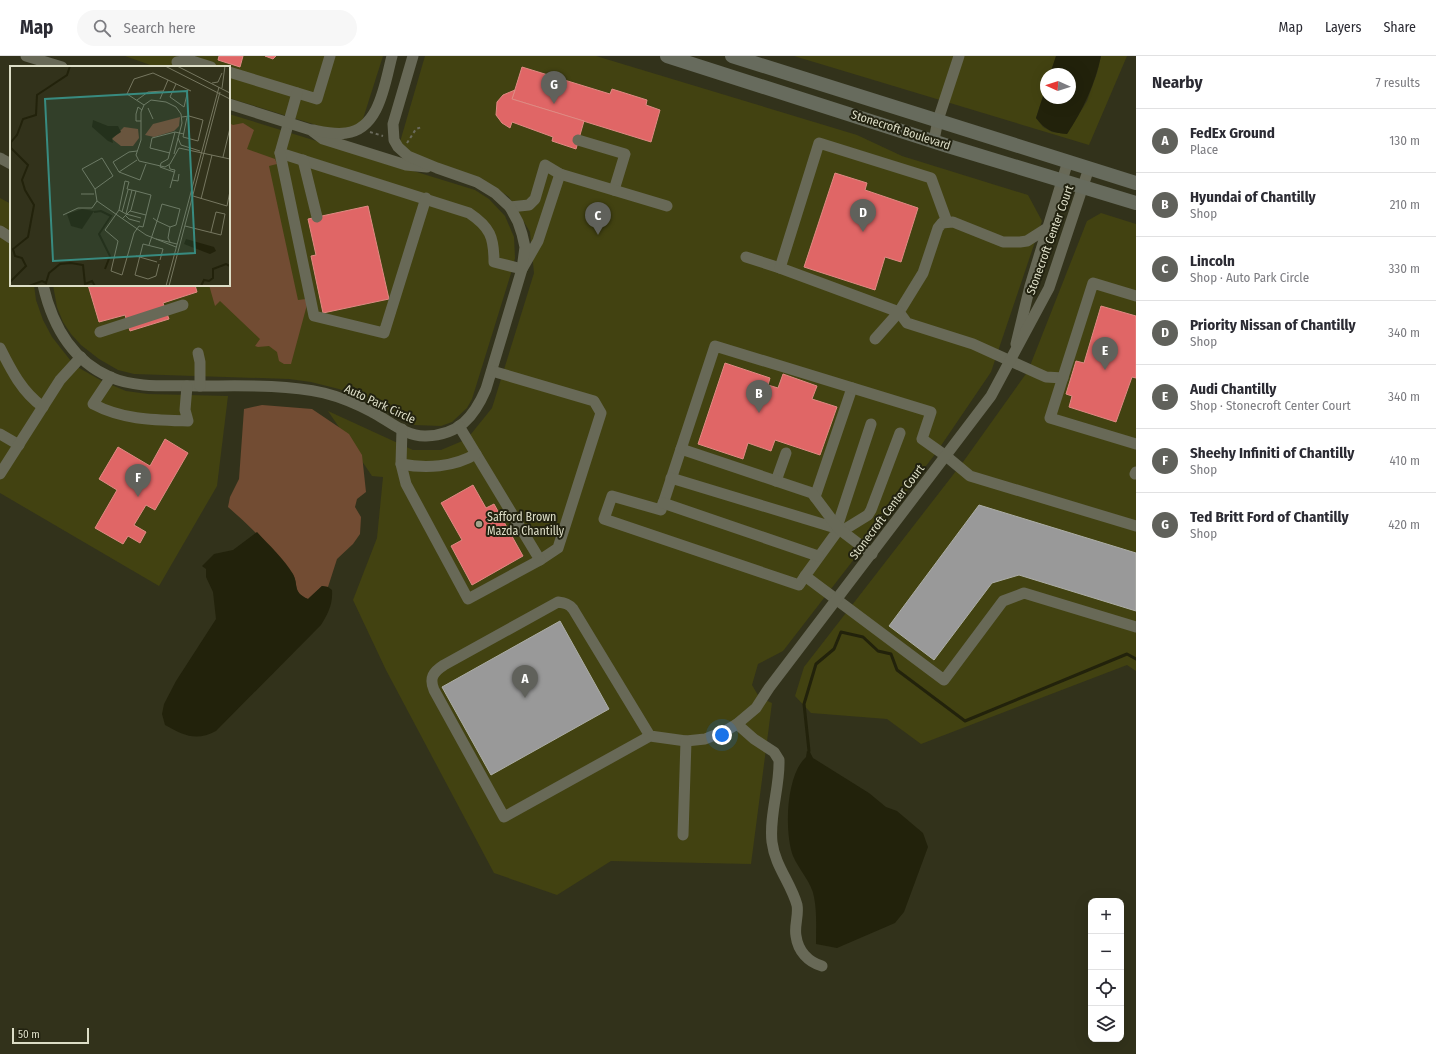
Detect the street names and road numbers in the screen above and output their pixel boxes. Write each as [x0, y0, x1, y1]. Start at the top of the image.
street label: Stonecroft Boulevard [850, 107, 952, 153]
street label: Stonecroft Center Court [1024, 183, 1076, 297]
street label: Auto Park Circle [342, 381, 418, 427]
street label: Stonecroft Center Court [847, 462, 927, 562]

